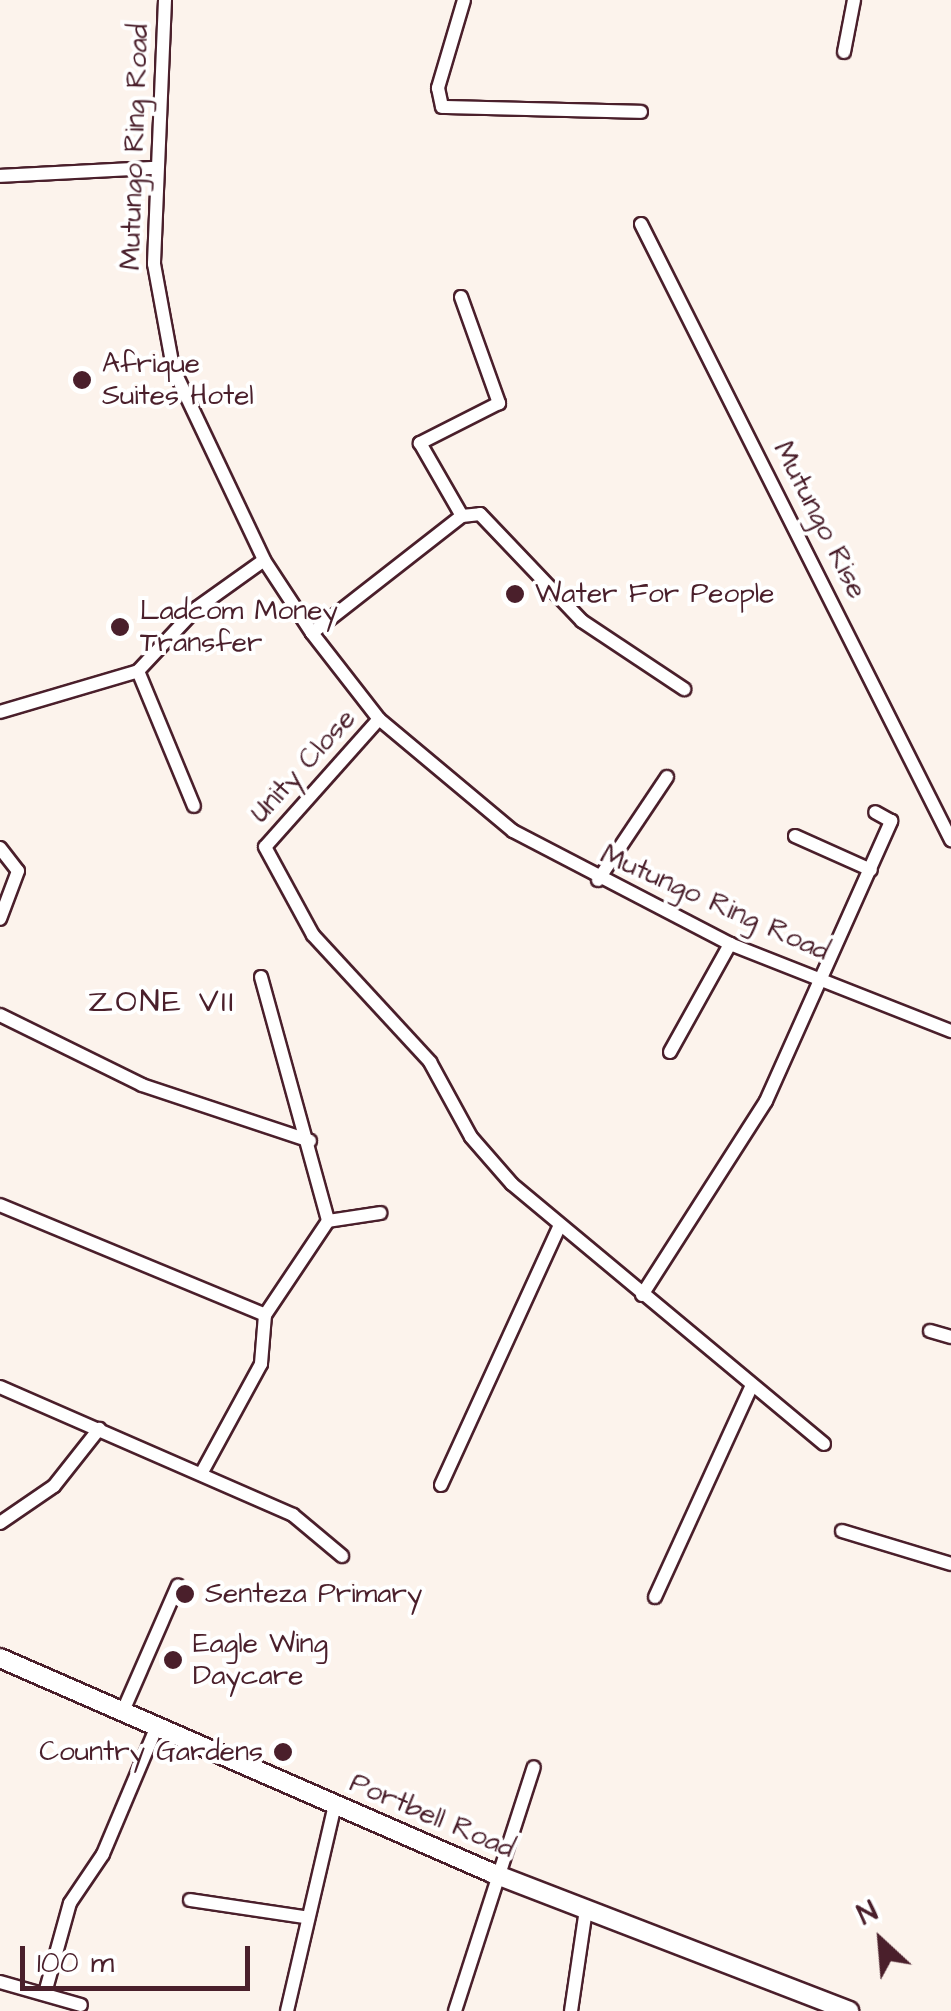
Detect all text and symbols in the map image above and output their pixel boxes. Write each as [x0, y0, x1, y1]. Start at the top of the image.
street label: Mutungo Ring Road [114, 23, 156, 271]
place label: Afrique Suites Hotel [102, 347, 254, 413]
marker: Afrique Suites Hotel [71, 369, 93, 391]
street label: Mutungo Rise [766, 436, 874, 604]
place label: Water For People [535, 577, 774, 611]
marker: Water For People [504, 583, 526, 605]
place label: Ladcom Money Transfer [140, 594, 338, 660]
marker: Ladcom Money Transfer [109, 616, 131, 638]
street label: Unity Close [243, 702, 363, 830]
street label: Mutungo Ring Road [596, 838, 834, 968]
district label: ZONE VII [88, 983, 236, 1021]
place label: Senteza Primary [205, 1577, 422, 1611]
marker: Senteza Primary [174, 1583, 196, 1605]
place label: Eagle Wing Daycare [193, 1627, 328, 1693]
marker: Eagle Wing Daycare [162, 1649, 184, 1671]
place label: Country Gardens [39, 1735, 263, 1769]
marker: Country Gardens [272, 1741, 294, 1763]
street label: Portbell Road [345, 1766, 519, 1866]
north arrow [831, 1891, 931, 1991]
text: N [851, 1892, 884, 1935]
scale bar [25, 1926, 255, 1988]
text: 100 m [37, 1942, 114, 1984]

